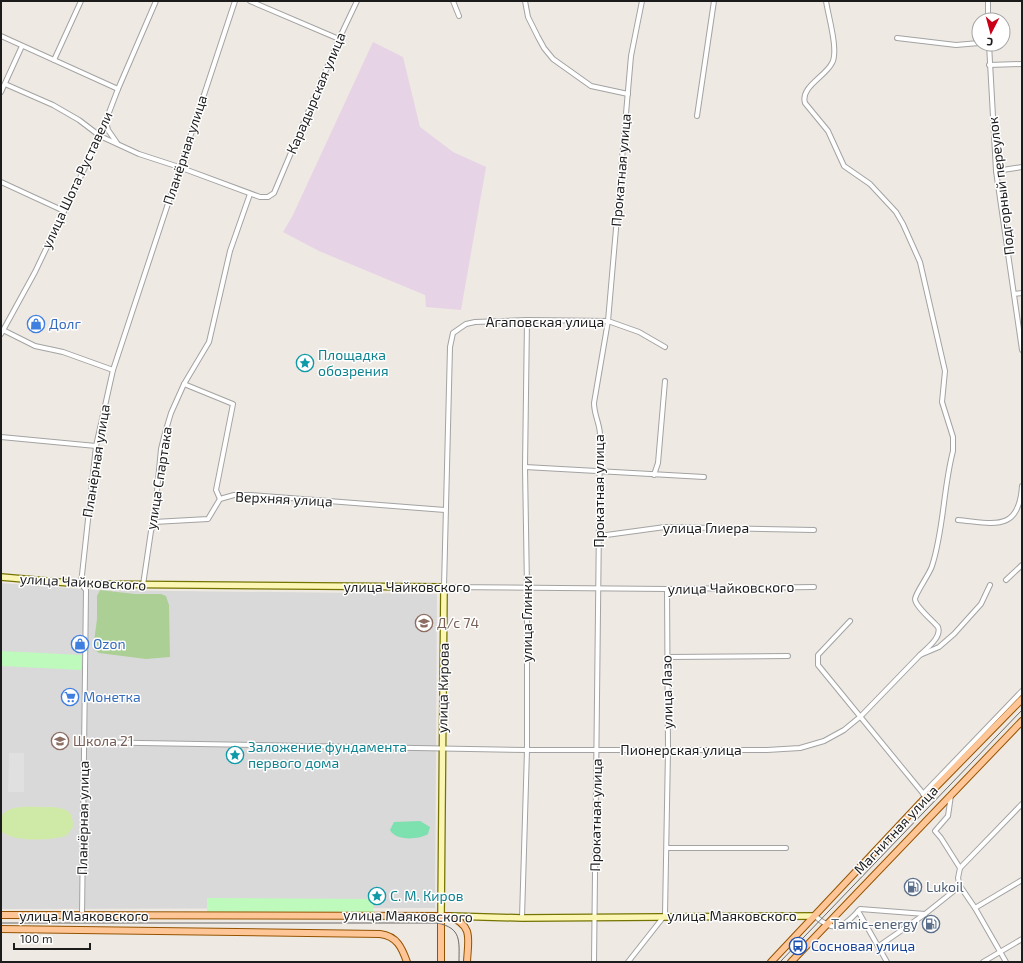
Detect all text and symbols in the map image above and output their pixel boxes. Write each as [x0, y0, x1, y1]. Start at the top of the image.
north arrow [971, 12, 1011, 52]
street label: Карадырская улица [282, 29, 349, 156]
text: С [985, 36, 994, 49]
street label: Планёрная улица [159, 93, 210, 207]
street label: улица Шота Руставели [37, 109, 116, 251]
street label: Прокатная улица [607, 113, 634, 227]
street label: Подгорный переулок [984, 116, 1017, 256]
street label: Агаповская улица [486, 313, 604, 330]
shop icon: Долг [26, 314, 46, 334]
place label: Долг [49, 315, 81, 332]
place label: Площадка обозрения [318, 346, 389, 379]
place icon: Площадка обозрения [295, 353, 315, 373]
street label: Планёрная улица [78, 403, 113, 519]
street label: улица Спартака [142, 425, 175, 531]
street label: Прокатная улица [590, 434, 607, 548]
street label: Верхняя улица [235, 487, 333, 510]
street label: улица Глиера [663, 519, 749, 536]
street label: улица Чайковского [19, 570, 147, 593]
street label: улица Глинки [518, 576, 535, 662]
street label: улица Чайковского [344, 578, 470, 595]
street label: улица Чайковского [667, 578, 795, 597]
school or university icon: Д/с 74 [414, 613, 434, 633]
place label: Д/с 74 [437, 614, 479, 631]
shop icon: Ozon [70, 634, 90, 654]
place label: Ozon [93, 635, 126, 652]
street label: улица Кирова [433, 643, 452, 733]
street label: улица Лазо [657, 655, 676, 729]
supermarket icon: Монетка [60, 687, 80, 707]
place label: Монетка [83, 688, 141, 705]
school or university icon: Школа 21 [50, 731, 70, 751]
place label: Школа 21 [73, 732, 134, 749]
place label: Заложение фундамента первого дома [248, 738, 407, 771]
street label: Пионерская улица [620, 741, 742, 758]
place icon: Заложение фундамента первого дома [225, 745, 245, 765]
street label: Прокатная улица [586, 758, 605, 872]
street label: Планёрная улица [73, 761, 92, 875]
street label: Магнитная улица [850, 782, 941, 878]
fuel station icon: Lukoil [903, 877, 923, 897]
place label: Lukoil [926, 878, 965, 895]
place icon: С. М. Киров [367, 886, 387, 906]
place label: С. М. Киров [390, 887, 463, 904]
street label: улица Маяковского [343, 906, 473, 925]
street label: улица Маяковского [19, 907, 149, 924]
street label: улица Маяковского [667, 907, 797, 924]
fuel station icon: Tamic-energy [921, 914, 941, 934]
place label: Tamic-energy [831, 915, 919, 932]
scale bar [14, 925, 90, 951]
text: 100 m [20, 931, 52, 945]
bus stop icon: Сосновая улица [788, 936, 808, 956]
place label: Сосновая улица [811, 937, 915, 954]

